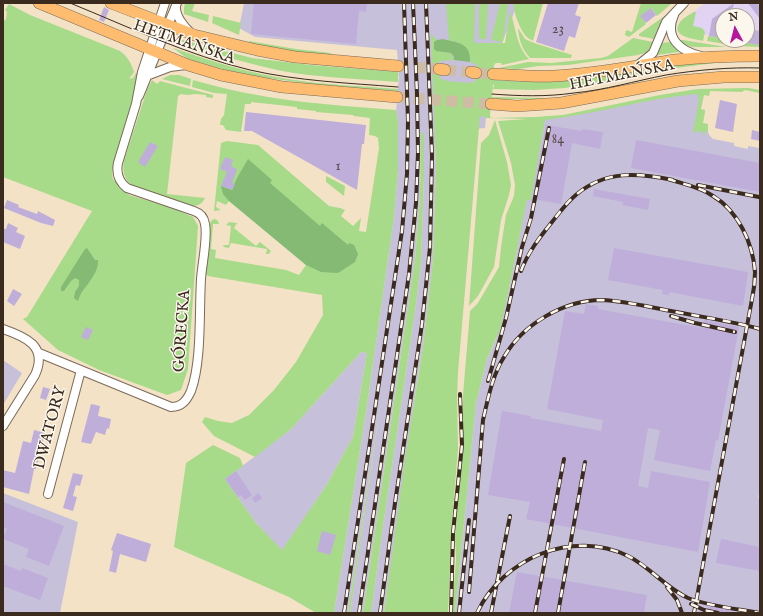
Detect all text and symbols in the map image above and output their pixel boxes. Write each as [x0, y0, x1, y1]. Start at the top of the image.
north arrow [715, 8, 755, 48]
text: N [728, 10, 739, 25]
street label: HETMAŃSKA [130, 17, 238, 69]
house number: 23 [552, 22, 564, 38]
street label: HETMAŃSKA [568, 56, 676, 96]
house number: 84 [552, 132, 564, 148]
house number: 1 [335, 159, 341, 175]
street label: GÓRECKA [171, 289, 195, 373]
street label: DWATORY [31, 384, 71, 472]

